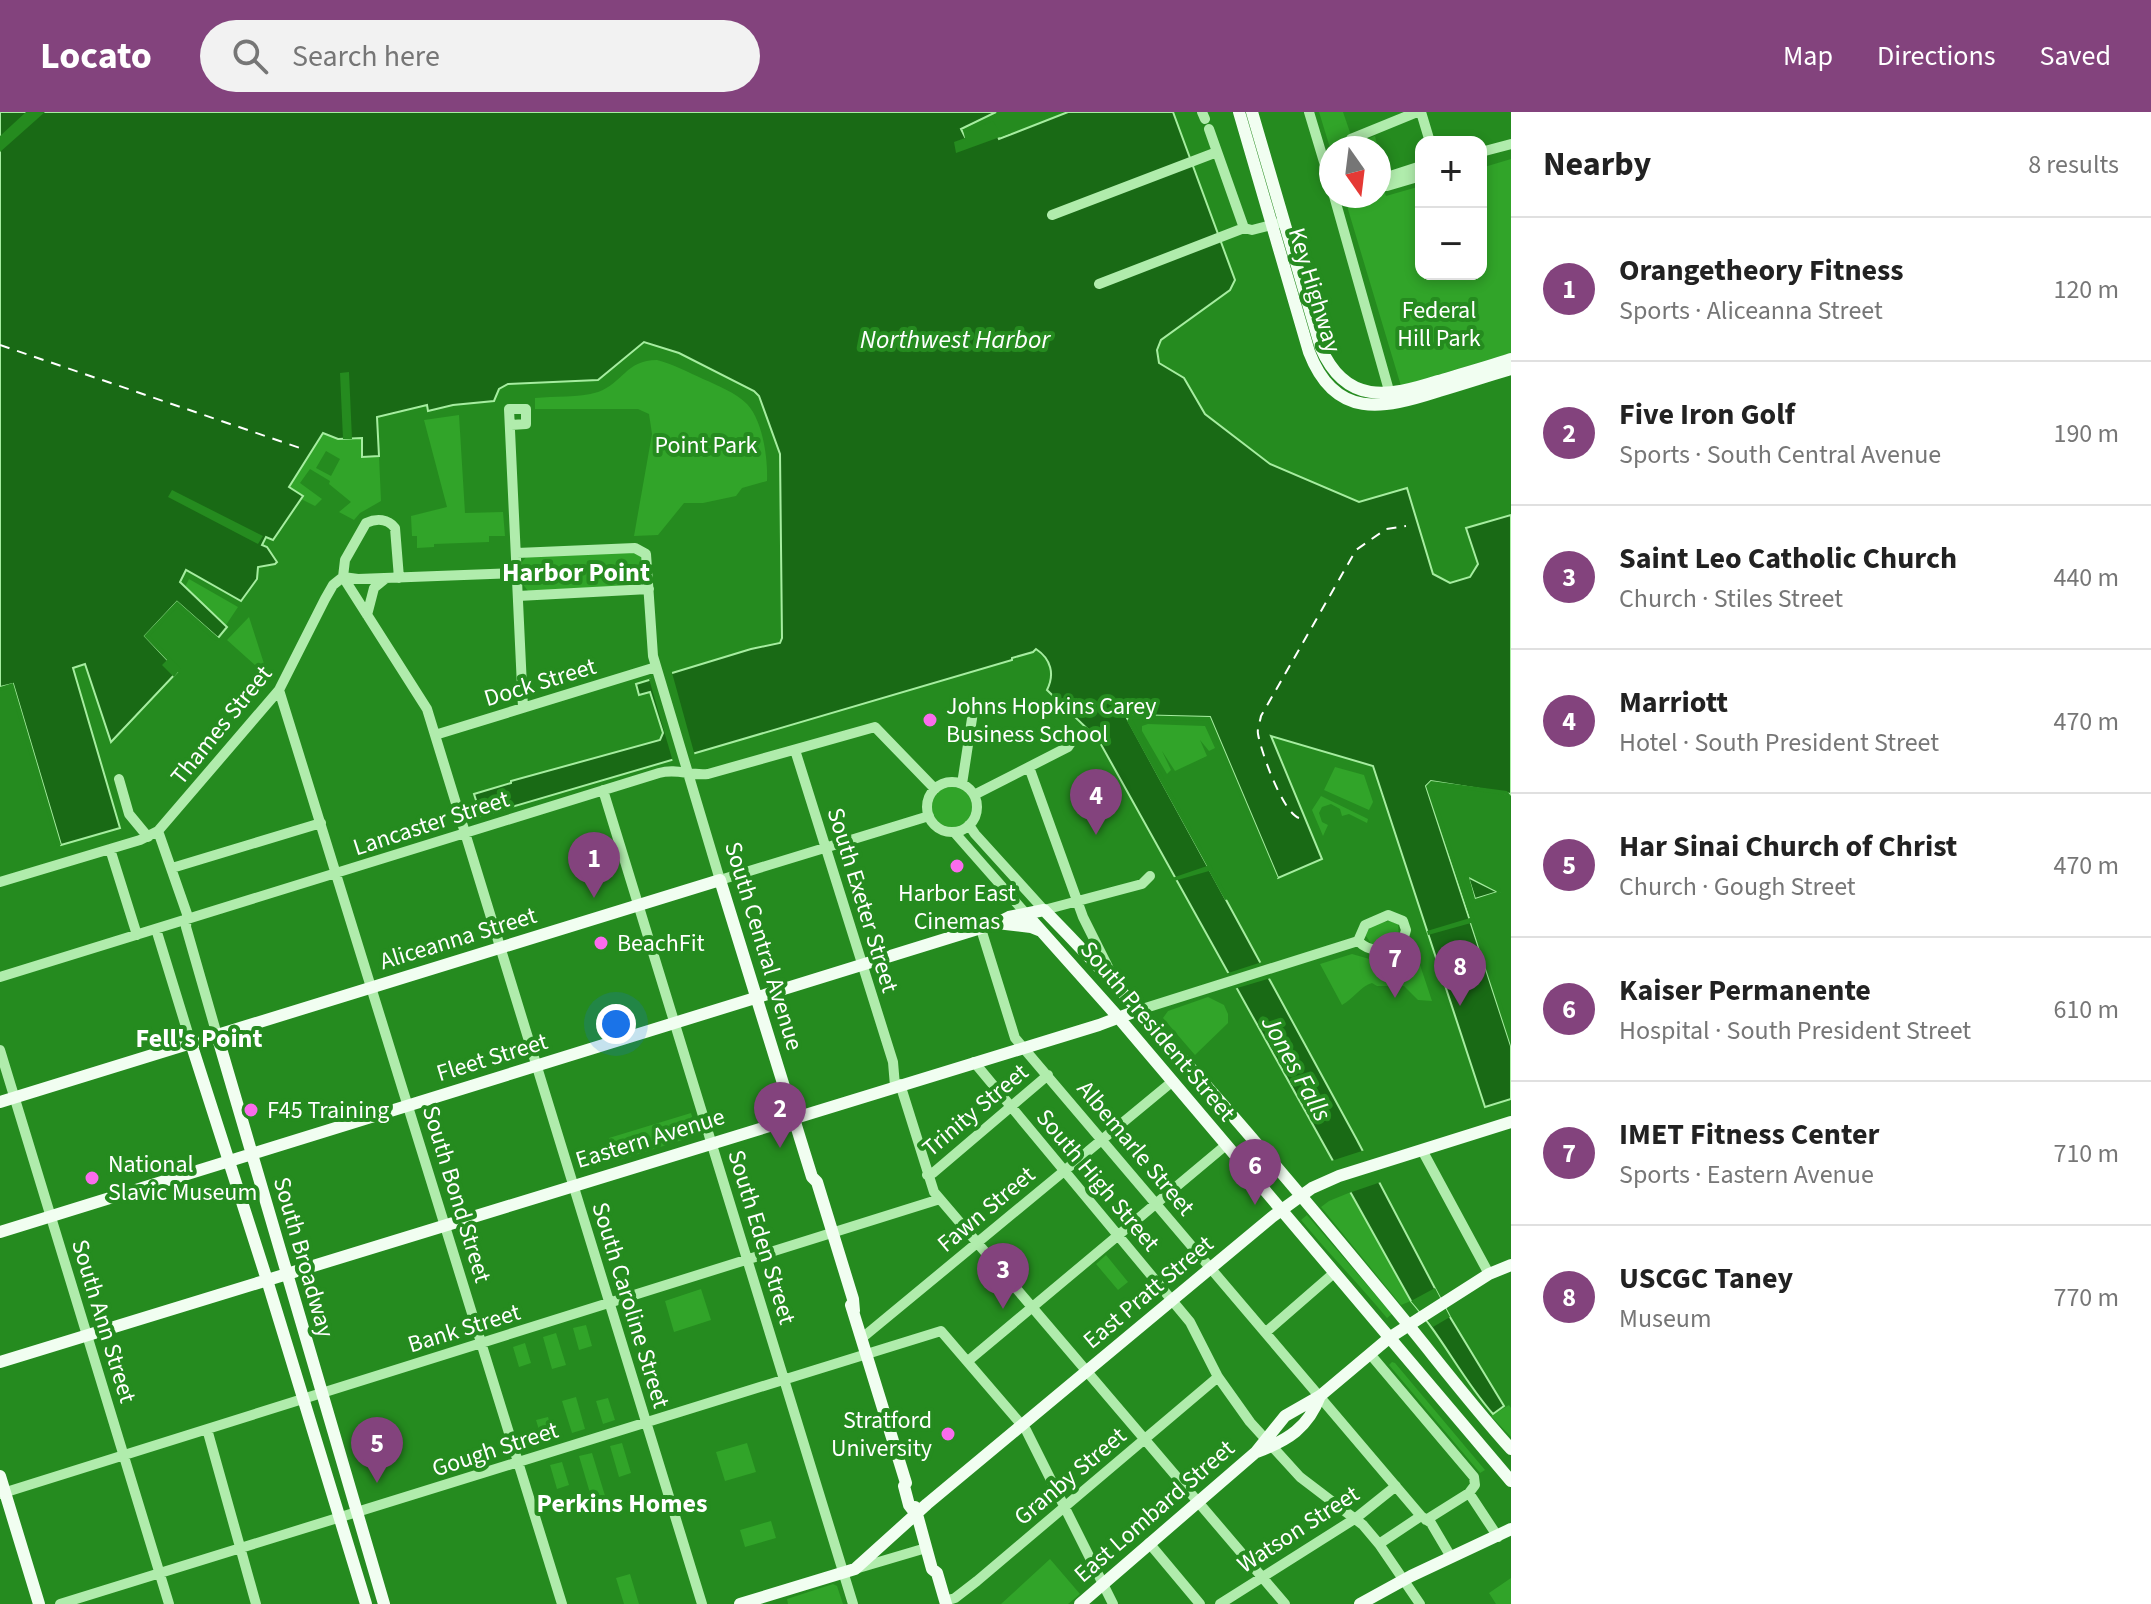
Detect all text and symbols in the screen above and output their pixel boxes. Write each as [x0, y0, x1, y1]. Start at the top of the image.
search box [200, 20, 760, 92]
text: Locato [40, 29, 152, 83]
icon: search [228, 34, 272, 78]
text: Search here [292, 35, 440, 78]
text: Map [1783, 36, 1833, 76]
text: Directions [1877, 36, 1996, 76]
text: Saved [2040, 36, 2111, 76]
north arrow [1319, 136, 1391, 208]
map controls [1415, 136, 1487, 280]
button: + [1415, 136, 1487, 208]
text: Nearby [1543, 140, 1651, 189]
text: 8 results [2028, 146, 2119, 183]
button: − [1415, 208, 1487, 280]
street label: Key Highway [1279, 223, 1350, 357]
text: Orangetheory Fitness [1619, 249, 1904, 292]
text: 1 [1562, 271, 1576, 308]
text: 120 m [2053, 271, 2119, 308]
text: Sports · Aliceanna Street [1619, 292, 1883, 329]
park label: Federal Hill Park [1397, 293, 1481, 356]
water label: Northwest Harbor [860, 321, 1051, 358]
text: Five Iron Golf [1619, 393, 1795, 436]
text: 2 [1562, 415, 1576, 452]
text: 190 m [2053, 415, 2119, 452]
park label: Point Park [655, 428, 758, 463]
text: Sports · South Central Avenue [1619, 436, 1941, 473]
text: Saint Leo Catholic Church [1619, 537, 1957, 580]
district label: Harbor Point [502, 554, 650, 591]
text: 3 [1562, 559, 1576, 596]
text: 440 m [2053, 559, 2119, 596]
text: Church · Stiles Street [1619, 580, 1843, 617]
street label: Dock Street [480, 649, 601, 716]
street label: Thames Street [162, 658, 281, 793]
text: Marriott [1619, 681, 1728, 724]
place label: Johns Hopkins Carey Business School [946, 689, 1156, 752]
text: 4 [1562, 703, 1576, 740]
text: 470 m [2053, 703, 2119, 740]
marker: Johns Hopkins Carey Business School [921, 711, 939, 729]
text: Hotel · South President Street [1619, 724, 1939, 761]
pin: 4 [1070, 769, 1122, 835]
street label: Lancaster Street [349, 782, 514, 865]
street label: South Exeter Street [818, 803, 907, 997]
text: Har Sinai Church of Christ [1619, 825, 1957, 868]
pin: 1 [568, 832, 620, 898]
street label: South Central Avenue [715, 838, 812, 1055]
text: 5 [1562, 847, 1576, 884]
text: 470 m [2053, 847, 2119, 884]
marker: Harbor East Cinemas [948, 857, 966, 875]
text: Church · Gough Street [1619, 868, 1856, 905]
place label: Harbor East Cinemas [898, 876, 1016, 939]
street label: Aliceanna Street [375, 898, 541, 979]
place label: BeachFit [617, 926, 705, 961]
pin: 7 [1369, 932, 1421, 998]
marker: BeachFit [592, 934, 610, 952]
street label: South President Street [1072, 934, 1244, 1129]
pin: 8 [1434, 940, 1486, 1006]
text: Kaiser Permanente [1619, 969, 1871, 1012]
text: 6 [1562, 991, 1576, 1028]
text: 610 m [2053, 991, 2119, 1028]
your location [596, 1004, 636, 1044]
water label: Jones Falls [1252, 1008, 1341, 1128]
text: Hospital · South President Street [1619, 1012, 1971, 1049]
district label: Fell's Point [136, 1020, 262, 1057]
street label: Fleet Street [432, 1024, 552, 1091]
street label: Trinity Street [915, 1055, 1036, 1165]
street label: Albemarle Street [1068, 1073, 1203, 1224]
pin: 2 [754, 1082, 806, 1148]
place label: F45 Training [267, 1093, 389, 1128]
street label: Eastern Avenue [571, 1099, 729, 1178]
marker: F45 Training [242, 1101, 260, 1119]
street label: South Bond Street [413, 1101, 500, 1287]
street label: South High Street [1027, 1101, 1168, 1259]
text: IMET Fitness Center [1619, 1113, 1879, 1156]
text: 7 [1562, 1135, 1576, 1172]
text: 710 m [2053, 1135, 2119, 1172]
pin: 6 [1229, 1139, 1281, 1205]
street label: South Eden Street [718, 1146, 805, 1329]
place label: National Slavic Museum [108, 1147, 257, 1210]
text: Sports · Eastern Avenue [1619, 1156, 1874, 1193]
street label: Fawn Street [930, 1158, 1043, 1261]
marker: National Slavic Museum [83, 1169, 101, 1187]
street label: South Broadway [264, 1173, 343, 1341]
street label: South Caroline Street [583, 1198, 679, 1412]
street label: East Pratt Street [1075, 1227, 1221, 1358]
street label: South Ann Street [62, 1235, 145, 1407]
pin: 3 [977, 1243, 1029, 1309]
text: USCGC Taney [1619, 1257, 1793, 1300]
text: 8 [1562, 1279, 1576, 1316]
text: 770 m [2053, 1279, 2119, 1316]
street label: Bank Street [403, 1295, 525, 1362]
text: Museum [1619, 1300, 1712, 1337]
place label: Stratford University [831, 1403, 932, 1466]
street label: Gough Street [427, 1413, 563, 1486]
pin: 5 [351, 1417, 403, 1483]
street label: Granby Street [1007, 1419, 1134, 1534]
marker: Stratford University [939, 1425, 957, 1443]
street label: East Lombard Street [1066, 1432, 1242, 1591]
street label: Watson Street [1230, 1477, 1366, 1582]
district label: Perkins Homes [536, 1485, 708, 1522]

